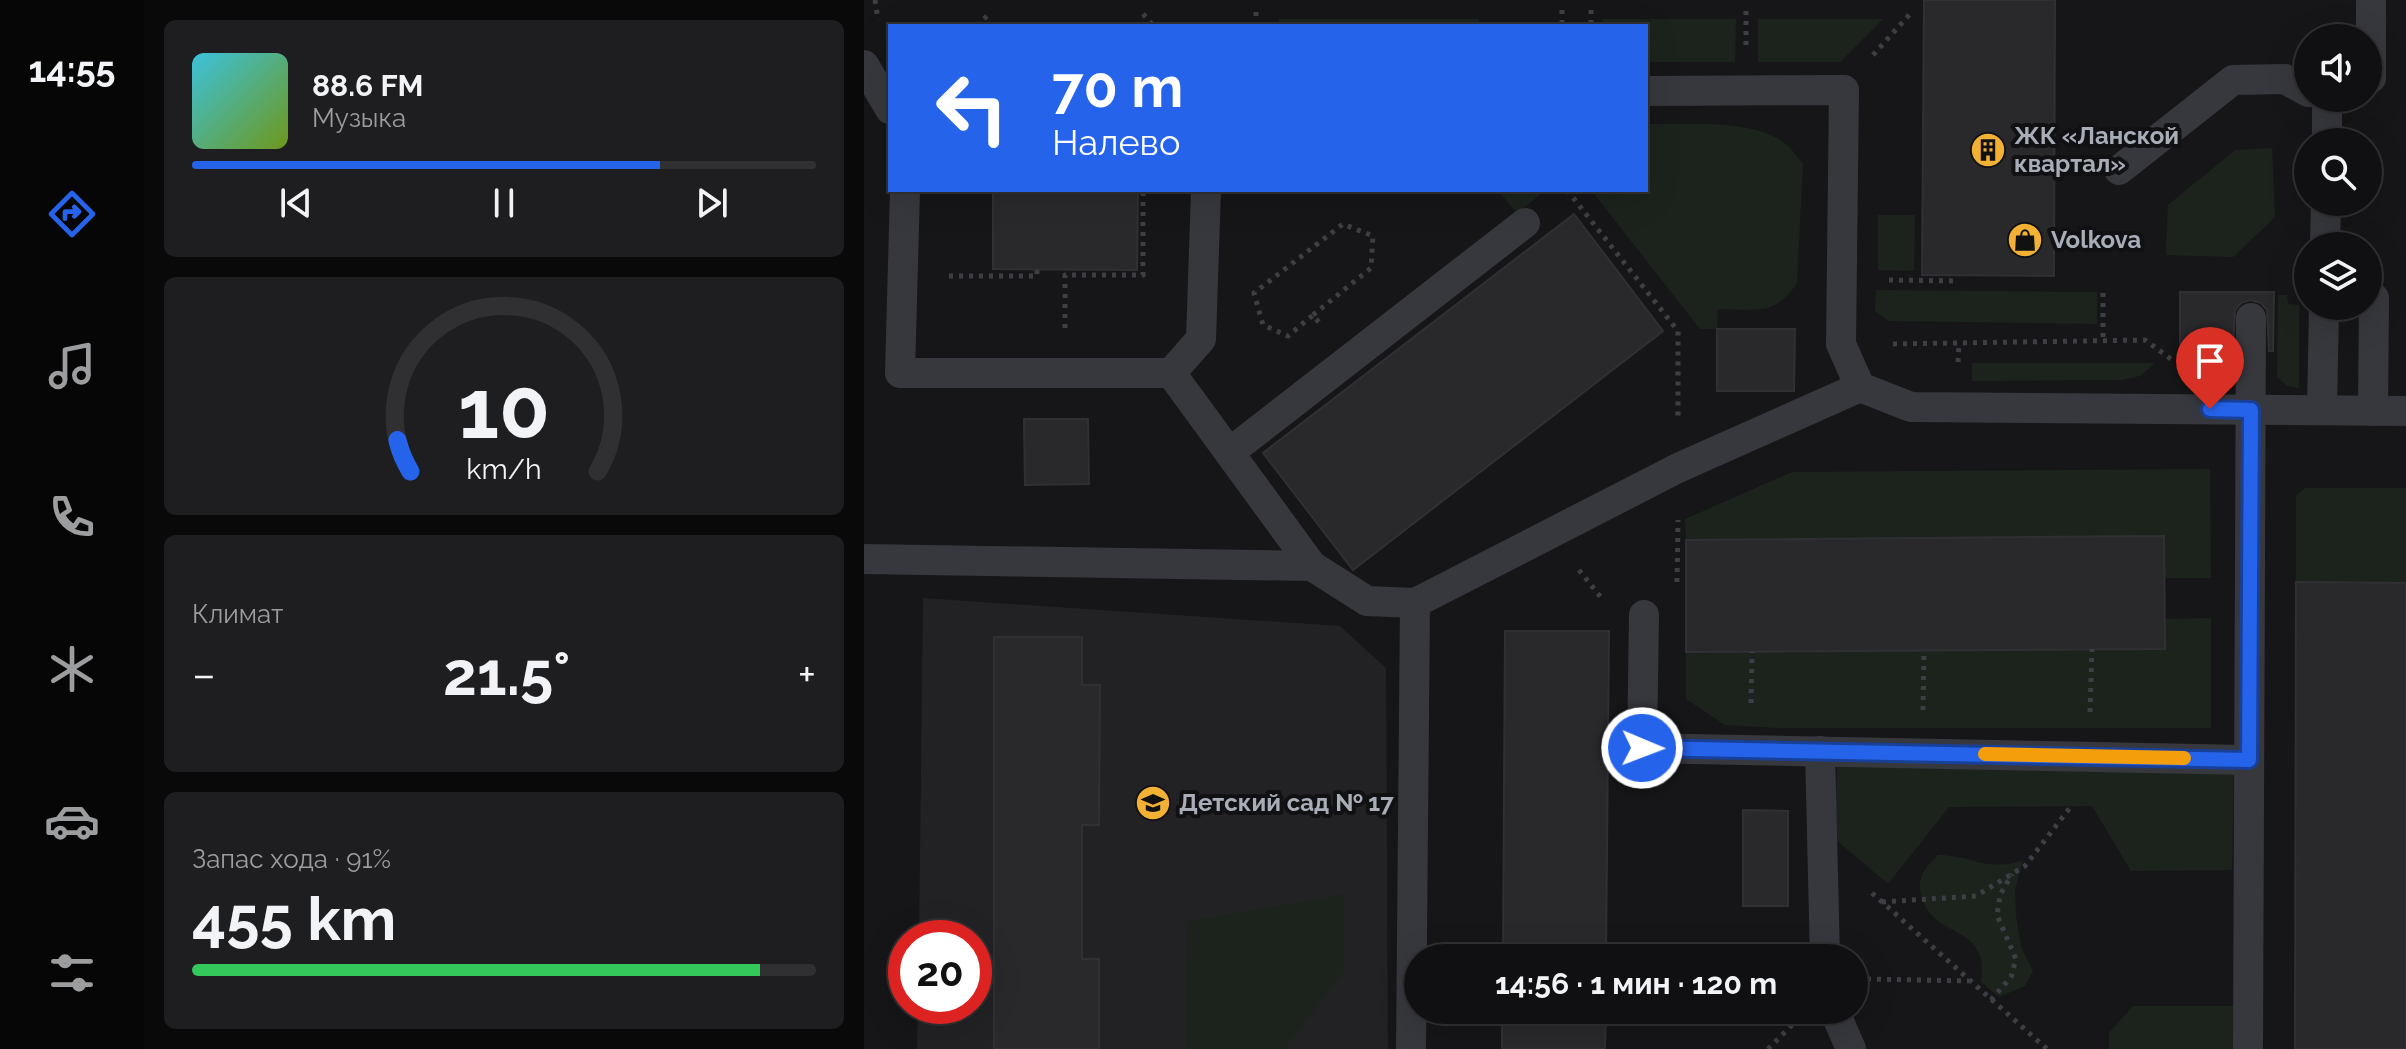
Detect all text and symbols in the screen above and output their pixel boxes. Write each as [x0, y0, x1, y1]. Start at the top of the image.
map controls [2294, 24, 2382, 320]
button: sound [2294, 24, 2382, 112]
text: 14:55 [28, 48, 116, 90]
text: 70 m [1052, 54, 1183, 120]
icon: left [920, 56, 1024, 160]
text: 88.6 FM [312, 68, 424, 103]
text: Музыка [312, 103, 406, 133]
text: Налево [1052, 121, 1180, 163]
place label: ЖК «Ланской квартал» [2014, 121, 2179, 178]
button: search [2294, 128, 2382, 216]
building icon: ЖК «Ланской квартал» [1969, 131, 2007, 169]
icon: previous [274, 181, 318, 225]
icon: pause [482, 181, 526, 225]
icon: next [690, 181, 734, 225]
icon: directions [44, 186, 100, 242]
shop icon: Volkova [2006, 221, 2044, 259]
place label: Volkova [2051, 225, 2141, 254]
button: layers [2294, 232, 2382, 320]
pin [2176, 327, 2244, 409]
icon: music [44, 338, 100, 394]
icon: arrive [2188, 339, 2232, 383]
text: 10 [458, 359, 550, 456]
text: km/h [466, 452, 542, 486]
icon: phone [44, 489, 100, 545]
text: Климат [192, 599, 283, 629]
text: 21.5° [443, 639, 570, 709]
icon: climate [44, 641, 100, 697]
text: − [192, 649, 216, 700]
text: + [798, 649, 816, 700]
position arrow [1600, 706, 1684, 790]
school or university icon: Детский сад № 17 [1134, 784, 1172, 822]
place label: Детский сад № 17 [1179, 788, 1394, 817]
icon: car [44, 793, 100, 849]
text: Запас хода · 91% [192, 844, 391, 874]
text: 455 km [192, 884, 396, 954]
speed limit sign: 20 [888, 920, 992, 1024]
icon: filters [44, 945, 100, 1001]
text: 14:56 · 1 мин · 120 m [1495, 966, 1777, 1001]

